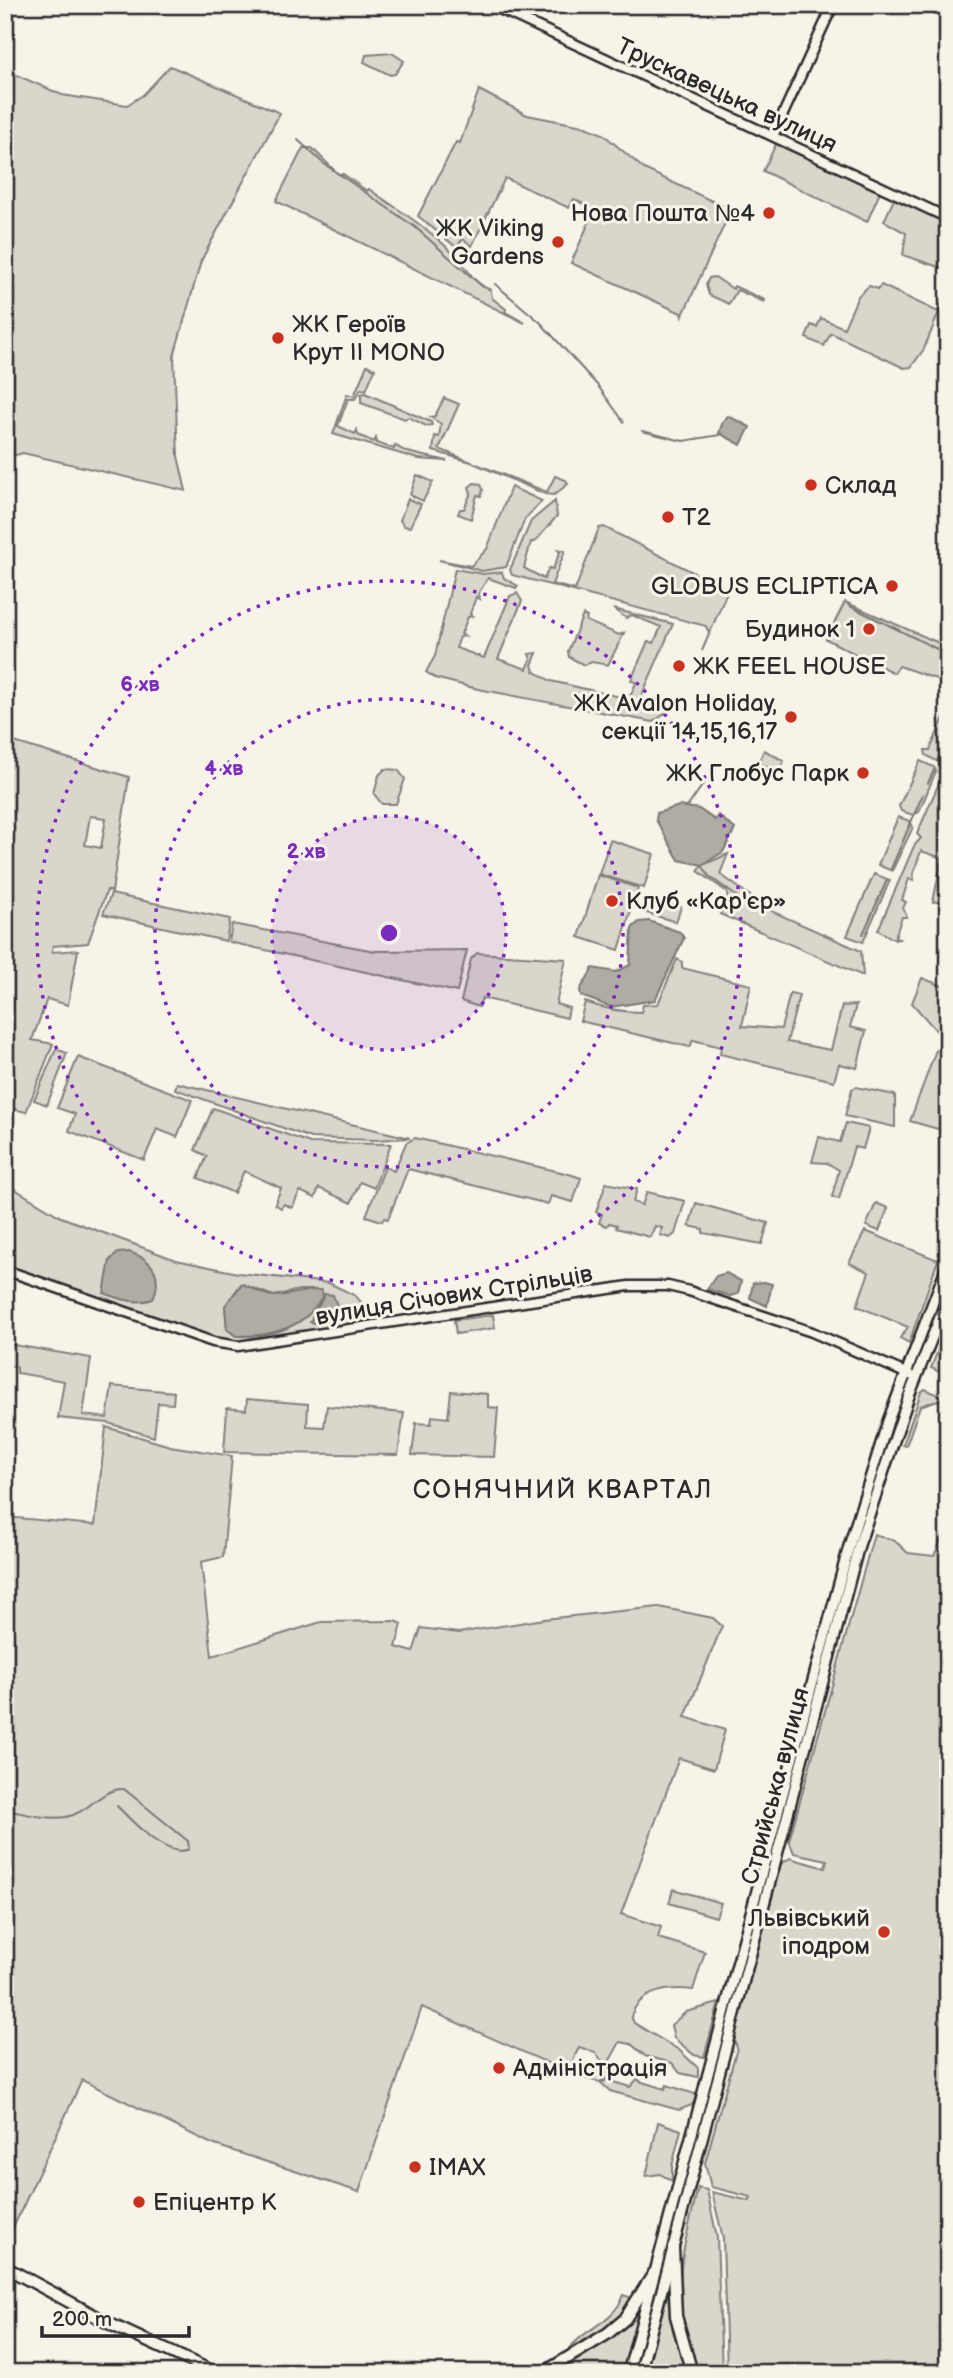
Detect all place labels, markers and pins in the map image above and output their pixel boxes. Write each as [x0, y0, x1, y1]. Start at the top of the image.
place label: Нова Пошта №4 [571, 199, 755, 228]
marker: Нова Пошта №4 [761, 205, 777, 221]
place label: ЖК Viking Gardens [436, 214, 544, 271]
marker: ЖК Viking Gardens [550, 234, 566, 250]
place label: ЖК Героїв Крут ІІ MONO [292, 310, 445, 367]
marker: ЖК Героїв Крут ІІ MONO [270, 330, 286, 346]
place label: Склад [825, 471, 897, 500]
marker: Склад [803, 477, 819, 493]
place label: T2 [682, 503, 711, 532]
marker: T2 [660, 509, 676, 525]
place label: GLOBUS ECLIPTICA [651, 572, 878, 601]
marker: GLOBUS ECLIPTICA [884, 578, 900, 594]
place label: Будинок 1 [745, 615, 855, 644]
marker: Будинок 1 [861, 621, 877, 637]
place label: ЖК FEEL HOUSE [693, 652, 886, 681]
marker: ЖК FEEL HOUSE [671, 658, 687, 674]
place label: ЖК Avalon Holiday, секції 14,15,16,17 [574, 689, 777, 746]
marker: ЖК Avalon Holiday, секції 14,15,16,17 [783, 709, 799, 725]
place label: ЖК Глобус Парк [666, 759, 849, 788]
marker: ЖК Глобус Парк [855, 765, 871, 781]
place label: Клуб «Кар'єр» [626, 887, 786, 916]
marker: Клуб «Кар'єр» [604, 893, 620, 909]
centre of rings [377, 921, 401, 945]
place label: Львівський іподром [747, 1904, 870, 1961]
marker: Львівський іподром [876, 1924, 892, 1940]
place label: Адміністрація [512, 2054, 667, 2083]
marker: Адміністрація [491, 2060, 507, 2076]
place label: IMAX [429, 2153, 486, 2182]
marker: IMAX [407, 2159, 423, 2175]
place label: Епіцентр К [153, 2188, 277, 2217]
marker: Епіцентр К [131, 2194, 147, 2210]

